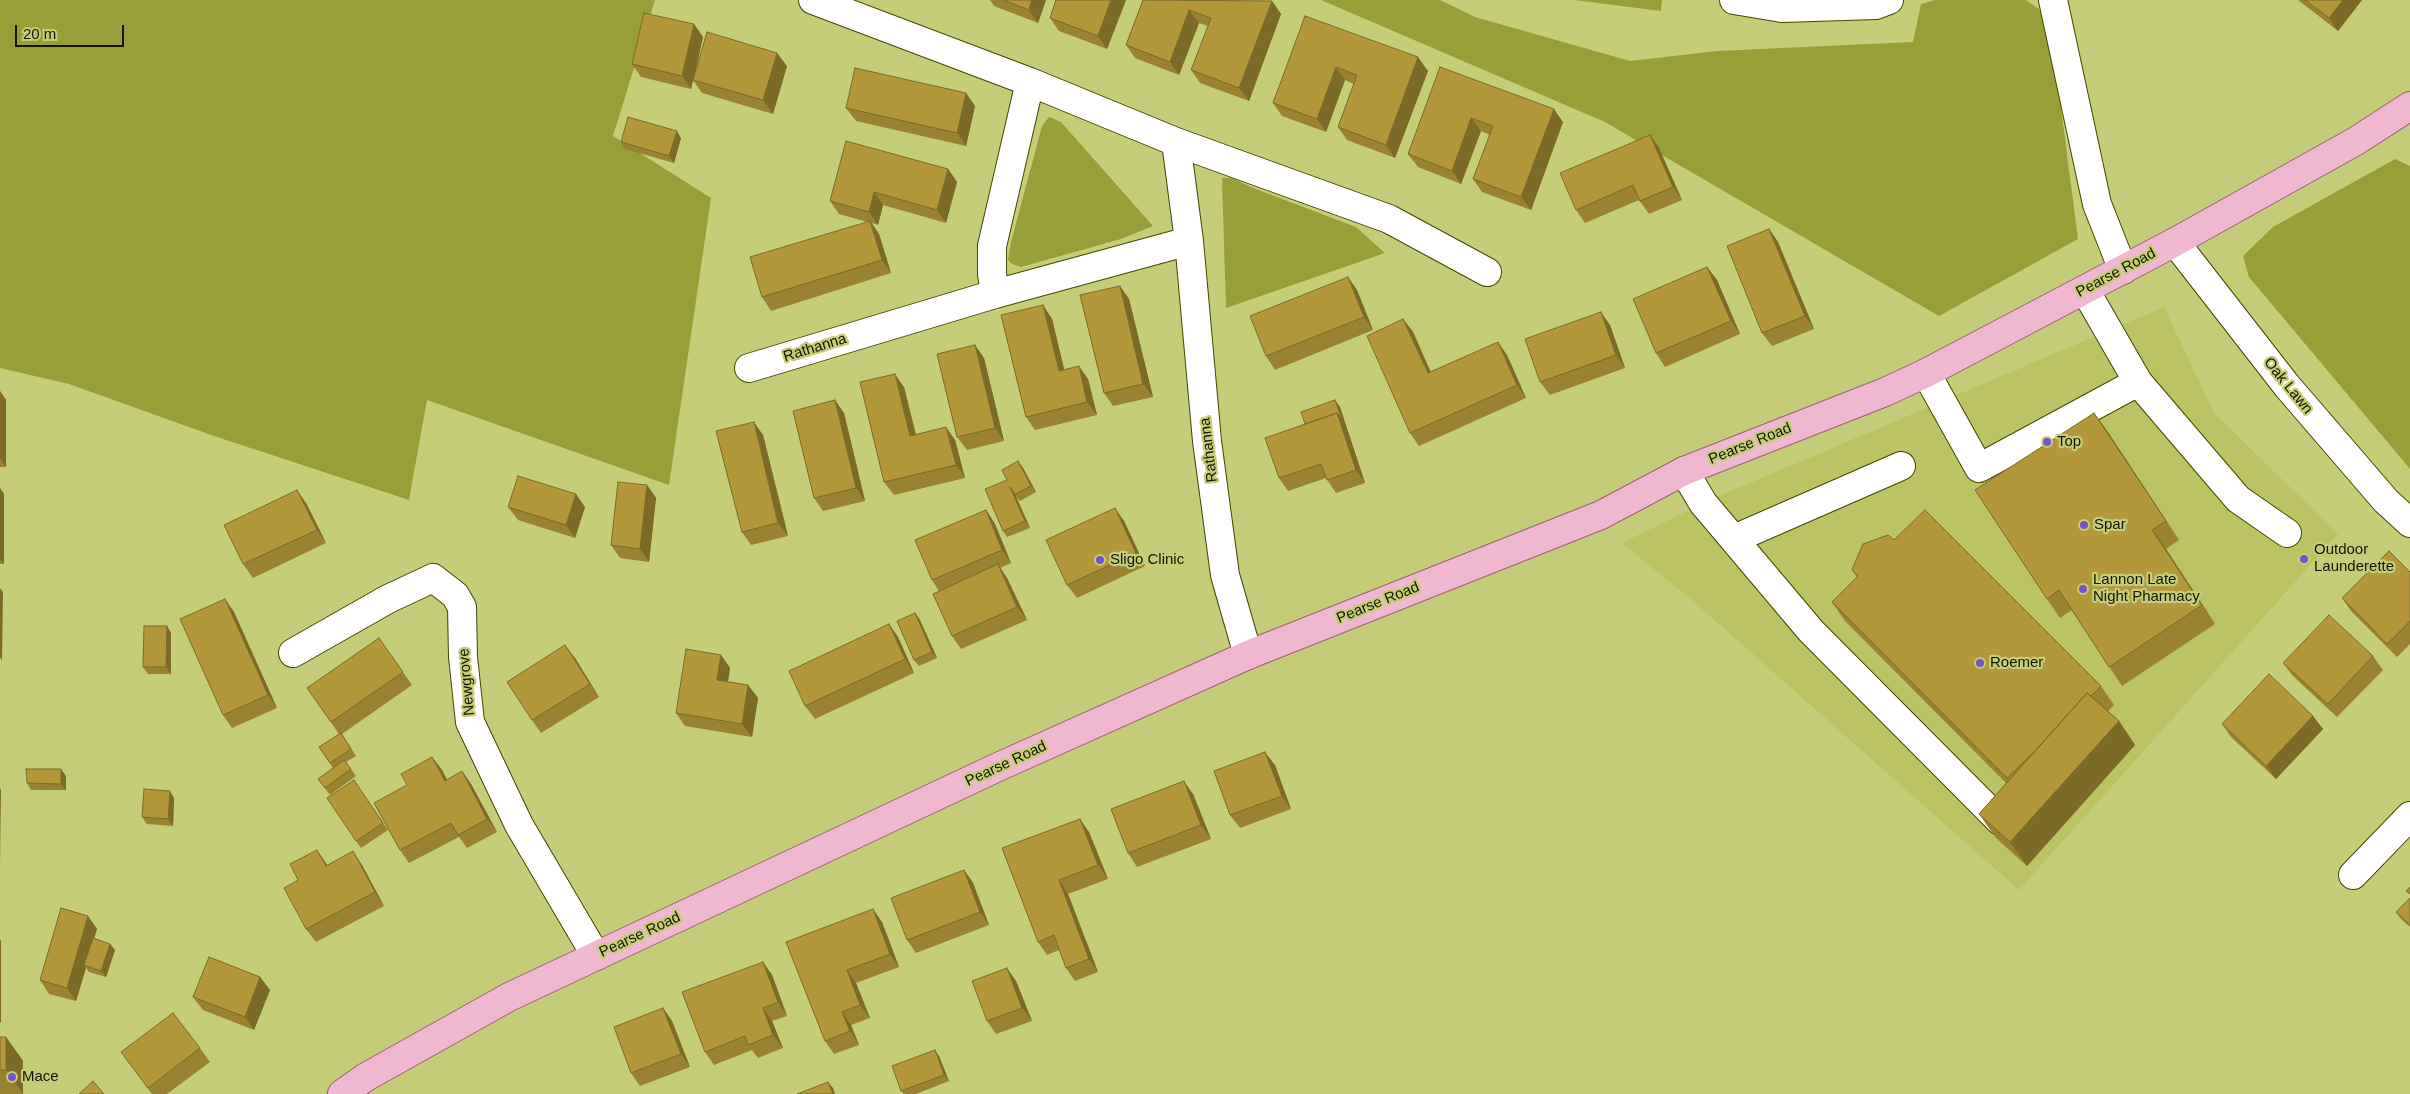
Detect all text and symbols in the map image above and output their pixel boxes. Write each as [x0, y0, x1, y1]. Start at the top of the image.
scale bar [18, 15, 126, 47]
text: 20 m [23, 25, 56, 42]
street label: Pearse Road [2073, 245, 2159, 301]
street label: Rathanna [781, 330, 849, 366]
street label: Oak Lawn [2260, 354, 2316, 418]
street label: Rathanna [1196, 417, 1222, 483]
street label: Pearse Road [1706, 419, 1794, 469]
place label: Top [2057, 433, 2081, 451]
marker: Top [2041, 436, 2053, 448]
place label: Spar [2094, 516, 2126, 534]
marker: Spar [2078, 519, 2090, 531]
place label: Outdoor Launderette [2314, 541, 2394, 576]
place label: Sligo Clinic [1110, 551, 1184, 569]
marker: Outdoor Launderette [2298, 553, 2310, 565]
marker: Sligo Clinic [1094, 554, 1106, 566]
place label: Lannon Late Night Pharmacy [2093, 571, 2200, 606]
street label: Pearse Road [1334, 578, 1422, 628]
marker: Lannon Late Night Pharmacy [2077, 583, 2089, 595]
street label: Newgrove [455, 648, 479, 716]
place label: Roemer [1990, 654, 2043, 672]
marker: Roemer [1974, 657, 1986, 669]
street label: Pearse Road [963, 737, 1049, 791]
street label: Pearse Road [597, 908, 683, 962]
place label: Mace [22, 1068, 59, 1086]
marker: Mace [6, 1071, 18, 1083]

